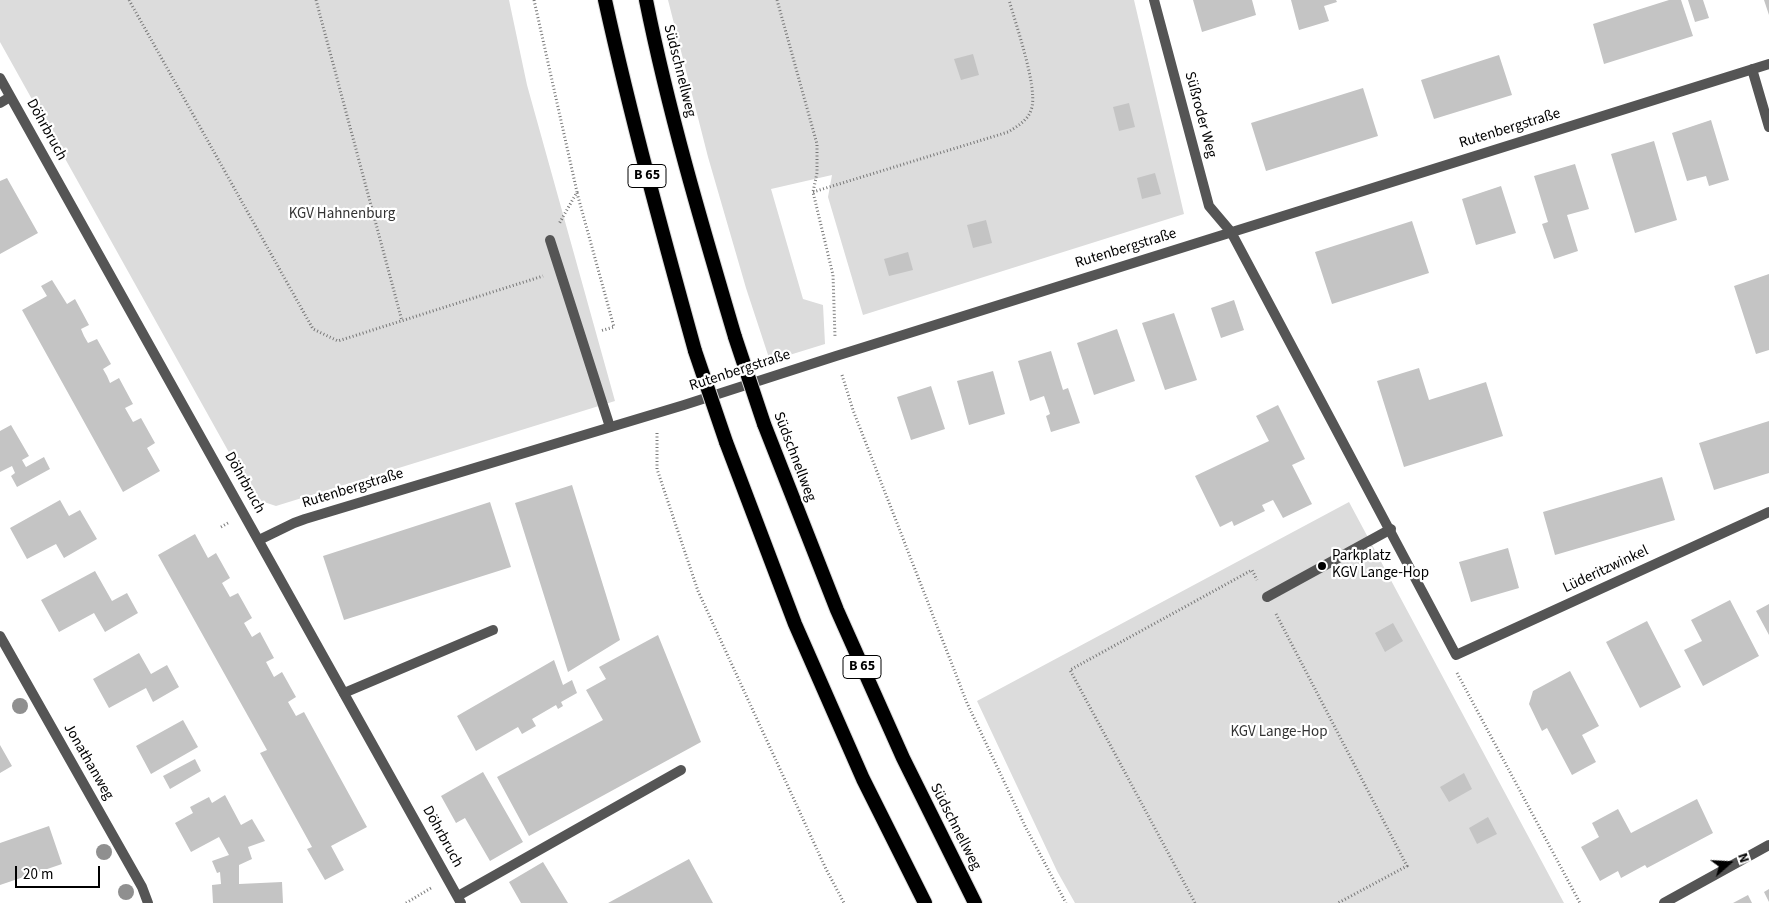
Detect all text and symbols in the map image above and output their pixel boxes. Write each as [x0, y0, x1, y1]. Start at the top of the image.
street label: Südschnellweg [659, 23, 699, 119]
street label: Süßroder Weg [1180, 70, 1220, 160]
street label: Döhrbruch [22, 96, 70, 164]
street label: Rutenbergstraße [1457, 105, 1563, 153]
road number: B 65 [628, 165, 666, 188]
park label: KGV Hahnenburg [289, 206, 395, 224]
street label: Rutenbergstraße [1073, 225, 1179, 273]
street label: Rutenbergstraße [687, 346, 793, 396]
street label: Südschnellweg [769, 410, 819, 504]
street label: Döhrbruch [220, 449, 268, 517]
street label: Rutenbergstraße [300, 465, 406, 513]
street label: Lüderitzwinkel [1560, 542, 1652, 598]
place label: Parkplatz KGV Lange-Hop [1332, 548, 1429, 583]
marker: Parkplatz KGV Lange-Hop [1316, 560, 1328, 572]
road number: B 65 [843, 656, 881, 679]
street label: Jonathanweg [59, 720, 117, 804]
park label: KGV Lange-Hop [1230, 724, 1328, 742]
street label: Südschnellweg [925, 781, 985, 873]
street label: Döhrbruch [418, 803, 466, 871]
north arrow [1704, 838, 1754, 888]
text: N [1732, 850, 1754, 866]
scale bar [18, 856, 102, 888]
text: 20 m [23, 864, 53, 885]

